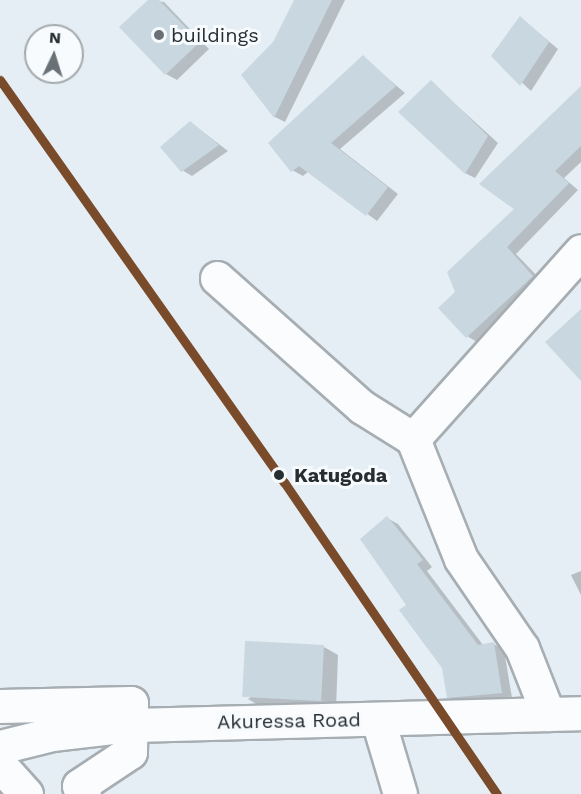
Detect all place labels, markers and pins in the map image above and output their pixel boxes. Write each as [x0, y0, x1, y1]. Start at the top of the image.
place label: buildings [171, 23, 259, 47]
marker: buildings [152, 28, 166, 42]
place label: Katugoda [294, 463, 387, 487]
marker: Katugoda [269, 465, 289, 485]

